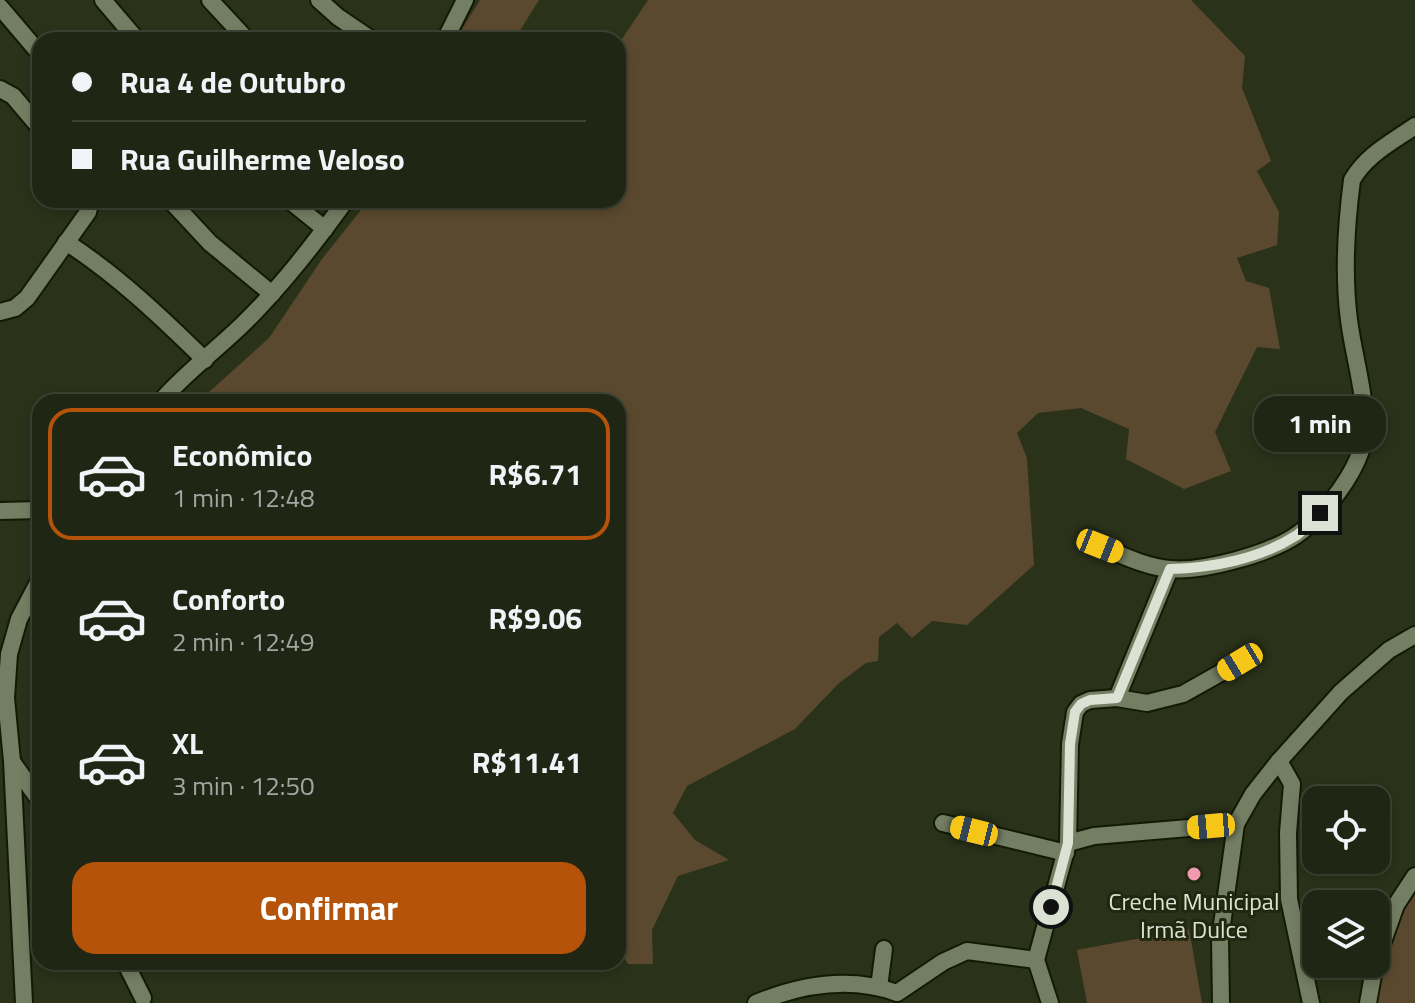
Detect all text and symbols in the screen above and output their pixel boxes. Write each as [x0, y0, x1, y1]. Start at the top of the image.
text: Rua 4 de Outubro [120, 59, 346, 105]
text: Rua Guilherme Veloso [120, 136, 405, 182]
callout: 1 min [1254, 397, 1386, 453]
text: 1 min [1288, 404, 1352, 443]
text: Econômico [172, 432, 312, 478]
icon: car [76, 438, 148, 510]
text: R$6.71 [489, 451, 582, 497]
text: 1 min · 12:48 [172, 478, 315, 517]
route end [1302, 495, 1338, 531]
car [1073, 526, 1127, 566]
text: Conforto [172, 576, 285, 622]
icon: car [76, 582, 148, 654]
text: R$9.06 [489, 595, 582, 641]
text: 2 min · 12:49 [172, 622, 315, 661]
car [1213, 639, 1267, 685]
text: XL [172, 720, 203, 766]
icon: car [76, 726, 148, 798]
text: R$11.41 [472, 739, 582, 785]
text: 3 min · 12:50 [172, 766, 315, 805]
map controls [1302, 786, 1390, 978]
button: locate [1302, 786, 1390, 874]
car [1186, 812, 1236, 840]
car [948, 814, 1000, 848]
button: Confirmar [72, 862, 586, 954]
marker: Creche Municipal Irmã Dulce [1185, 865, 1203, 883]
place label: Creche Municipal Irmã Dulce [1109, 883, 1279, 947]
route start [1033, 889, 1069, 925]
button: layers [1302, 890, 1390, 978]

